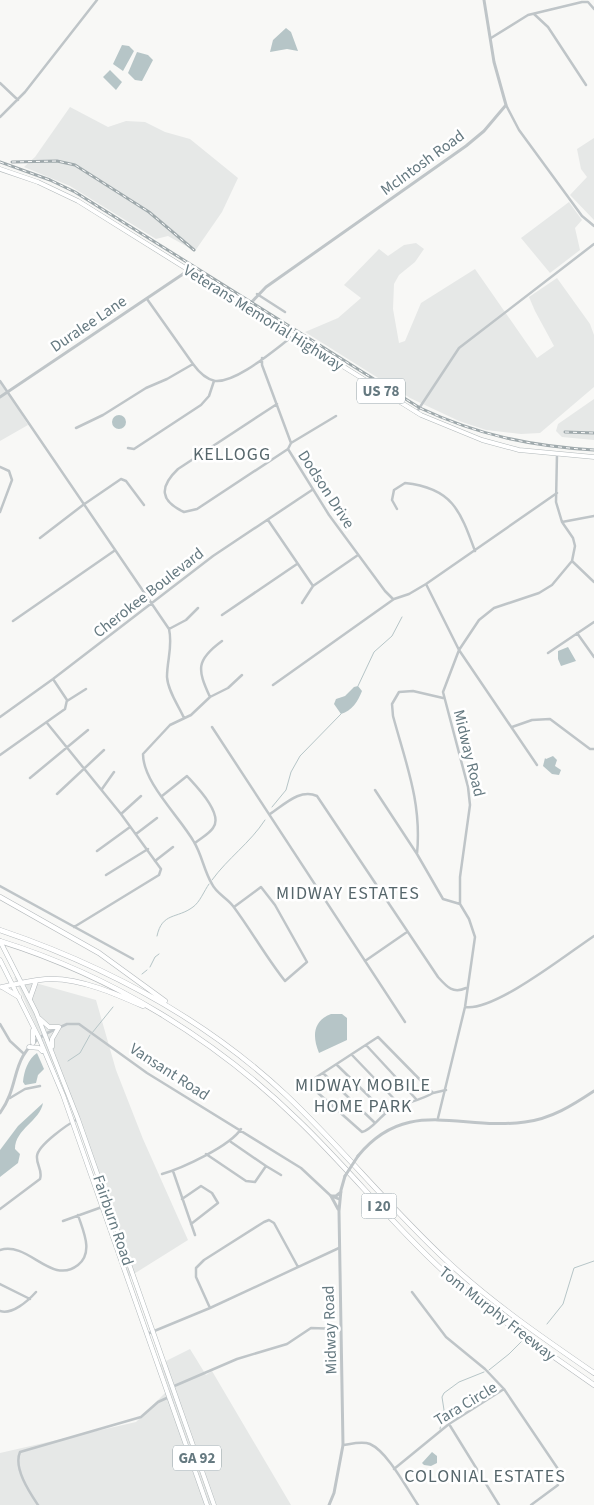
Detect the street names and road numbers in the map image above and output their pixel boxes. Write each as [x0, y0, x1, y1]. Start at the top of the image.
street label: McIntosh Road [376, 125, 469, 201]
street label: Veterans Memorial Highway [179, 259, 348, 377]
street label: Duralee Lane [46, 290, 131, 357]
road number: US 78 [357, 378, 405, 404]
street label: Dodson Drive [293, 446, 360, 533]
street label: Cherokee Boulevard [89, 543, 209, 643]
street label: Midway Road [448, 707, 490, 799]
street label: Vansant Road [125, 1038, 214, 1106]
street label: Fairburn Road [87, 1172, 139, 1269]
road number: I 20 [362, 1194, 396, 1218]
street label: Tom Murphy Freeway [434, 1261, 561, 1367]
street label: Midway Road [317, 1285, 343, 1375]
street label: Tara Circle [430, 1376, 501, 1431]
road number: GA 92 [173, 1446, 221, 1470]

